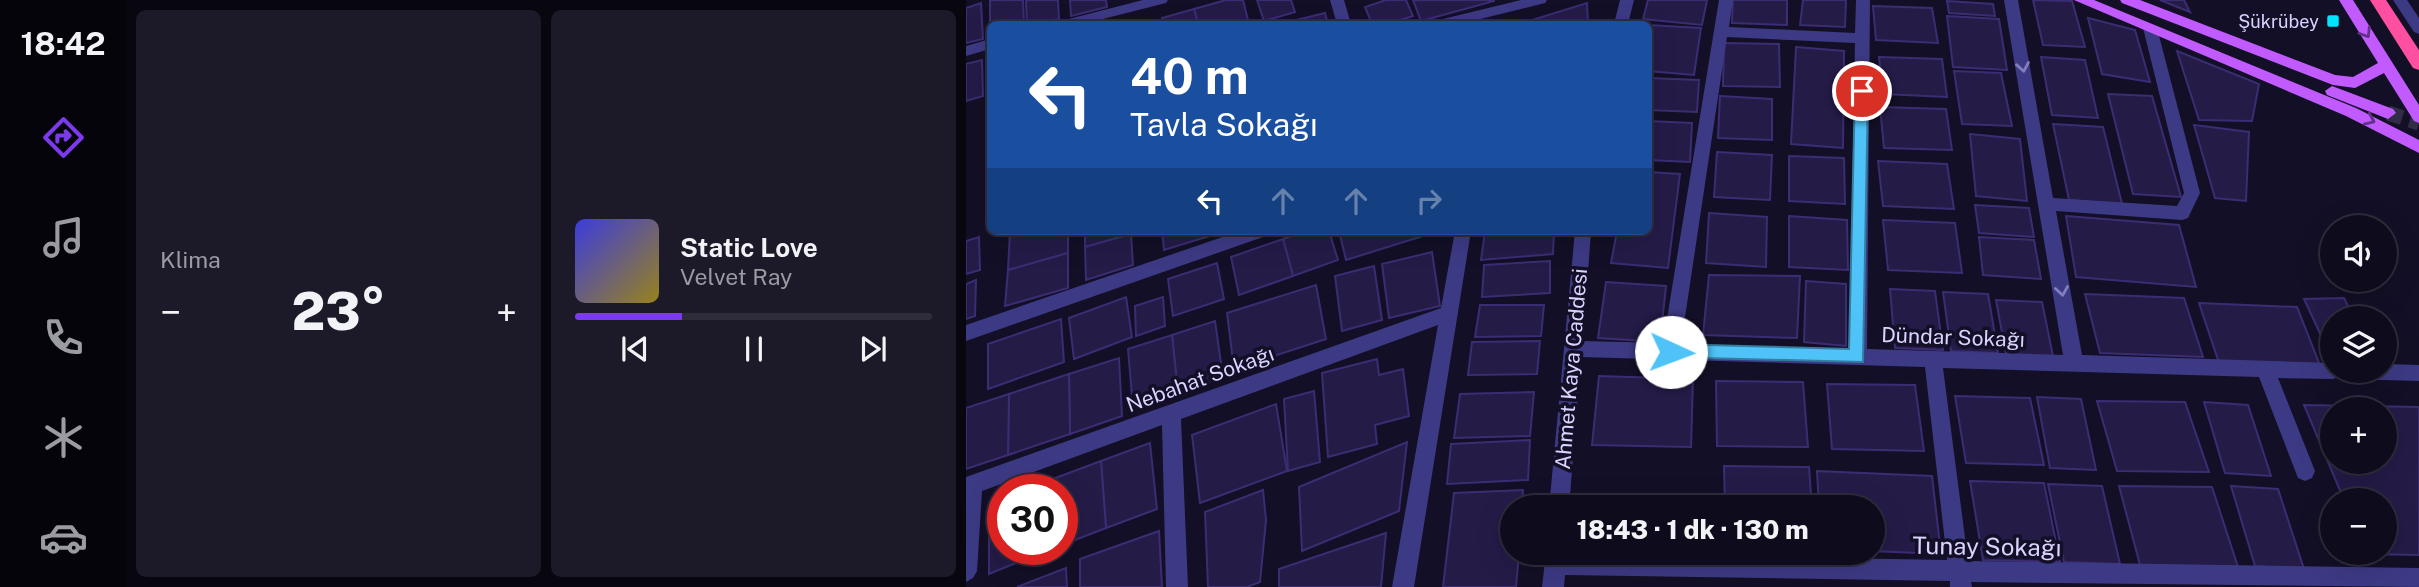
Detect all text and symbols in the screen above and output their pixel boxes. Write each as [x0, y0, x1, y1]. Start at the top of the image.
place label: Şükrübey [2238, 11, 2319, 32]
marker: Şükrübey [2325, 13, 2341, 29]
text: 18:42 [20, 25, 106, 62]
one-way arrow [2357, 25, 2370, 38]
text: 40 m [1130, 47, 1249, 105]
icon: left [1015, 49, 1106, 140]
pin [1832, 61, 1892, 121]
one-way arrow [2015, 61, 2030, 73]
icon: arrive [1843, 72, 1881, 110]
text: Tavla Sokağı [1130, 106, 1318, 143]
one-way arrow [2363, 112, 2375, 126]
icon: directions [39, 113, 88, 162]
icon: left [1191, 182, 1229, 220]
icon: ahead [1264, 182, 1302, 220]
icon: ahead [1337, 182, 1375, 220]
icon: right [1410, 182, 1448, 220]
icon: music [39, 213, 88, 262]
map controls [2320, 215, 2397, 565]
button: sound [2320, 215, 2397, 292]
text: Static Love [680, 232, 818, 263]
text: Klima [160, 246, 221, 273]
text: Velvet Ray [680, 263, 792, 290]
street label: Ahmet Kaya Caddesi [1550, 268, 1592, 470]
text: 23° [291, 281, 386, 342]
one-way arrow [2054, 285, 2069, 297]
text: − [160, 290, 181, 335]
text: + [496, 290, 517, 335]
button: layers [2320, 306, 2397, 383]
icon: phone [39, 313, 88, 362]
position arrow [1634, 315, 1708, 389]
street label: Dündar Sokağı [1881, 322, 2025, 352]
icon: previous [616, 330, 654, 368]
icon: pause [735, 330, 773, 368]
icon: next [854, 330, 892, 368]
street label: Nebahat Sokağı [1123, 341, 1277, 417]
button: + [2320, 397, 2397, 474]
icon: climate [39, 413, 88, 462]
speed limit sign: 30 [987, 474, 1078, 565]
button: − [2320, 488, 2397, 565]
icon: car [39, 513, 88, 562]
text: 18:43 · 1 dk · 130 m [1576, 514, 1809, 545]
street label: Tunay Sokağı [1912, 531, 2062, 561]

